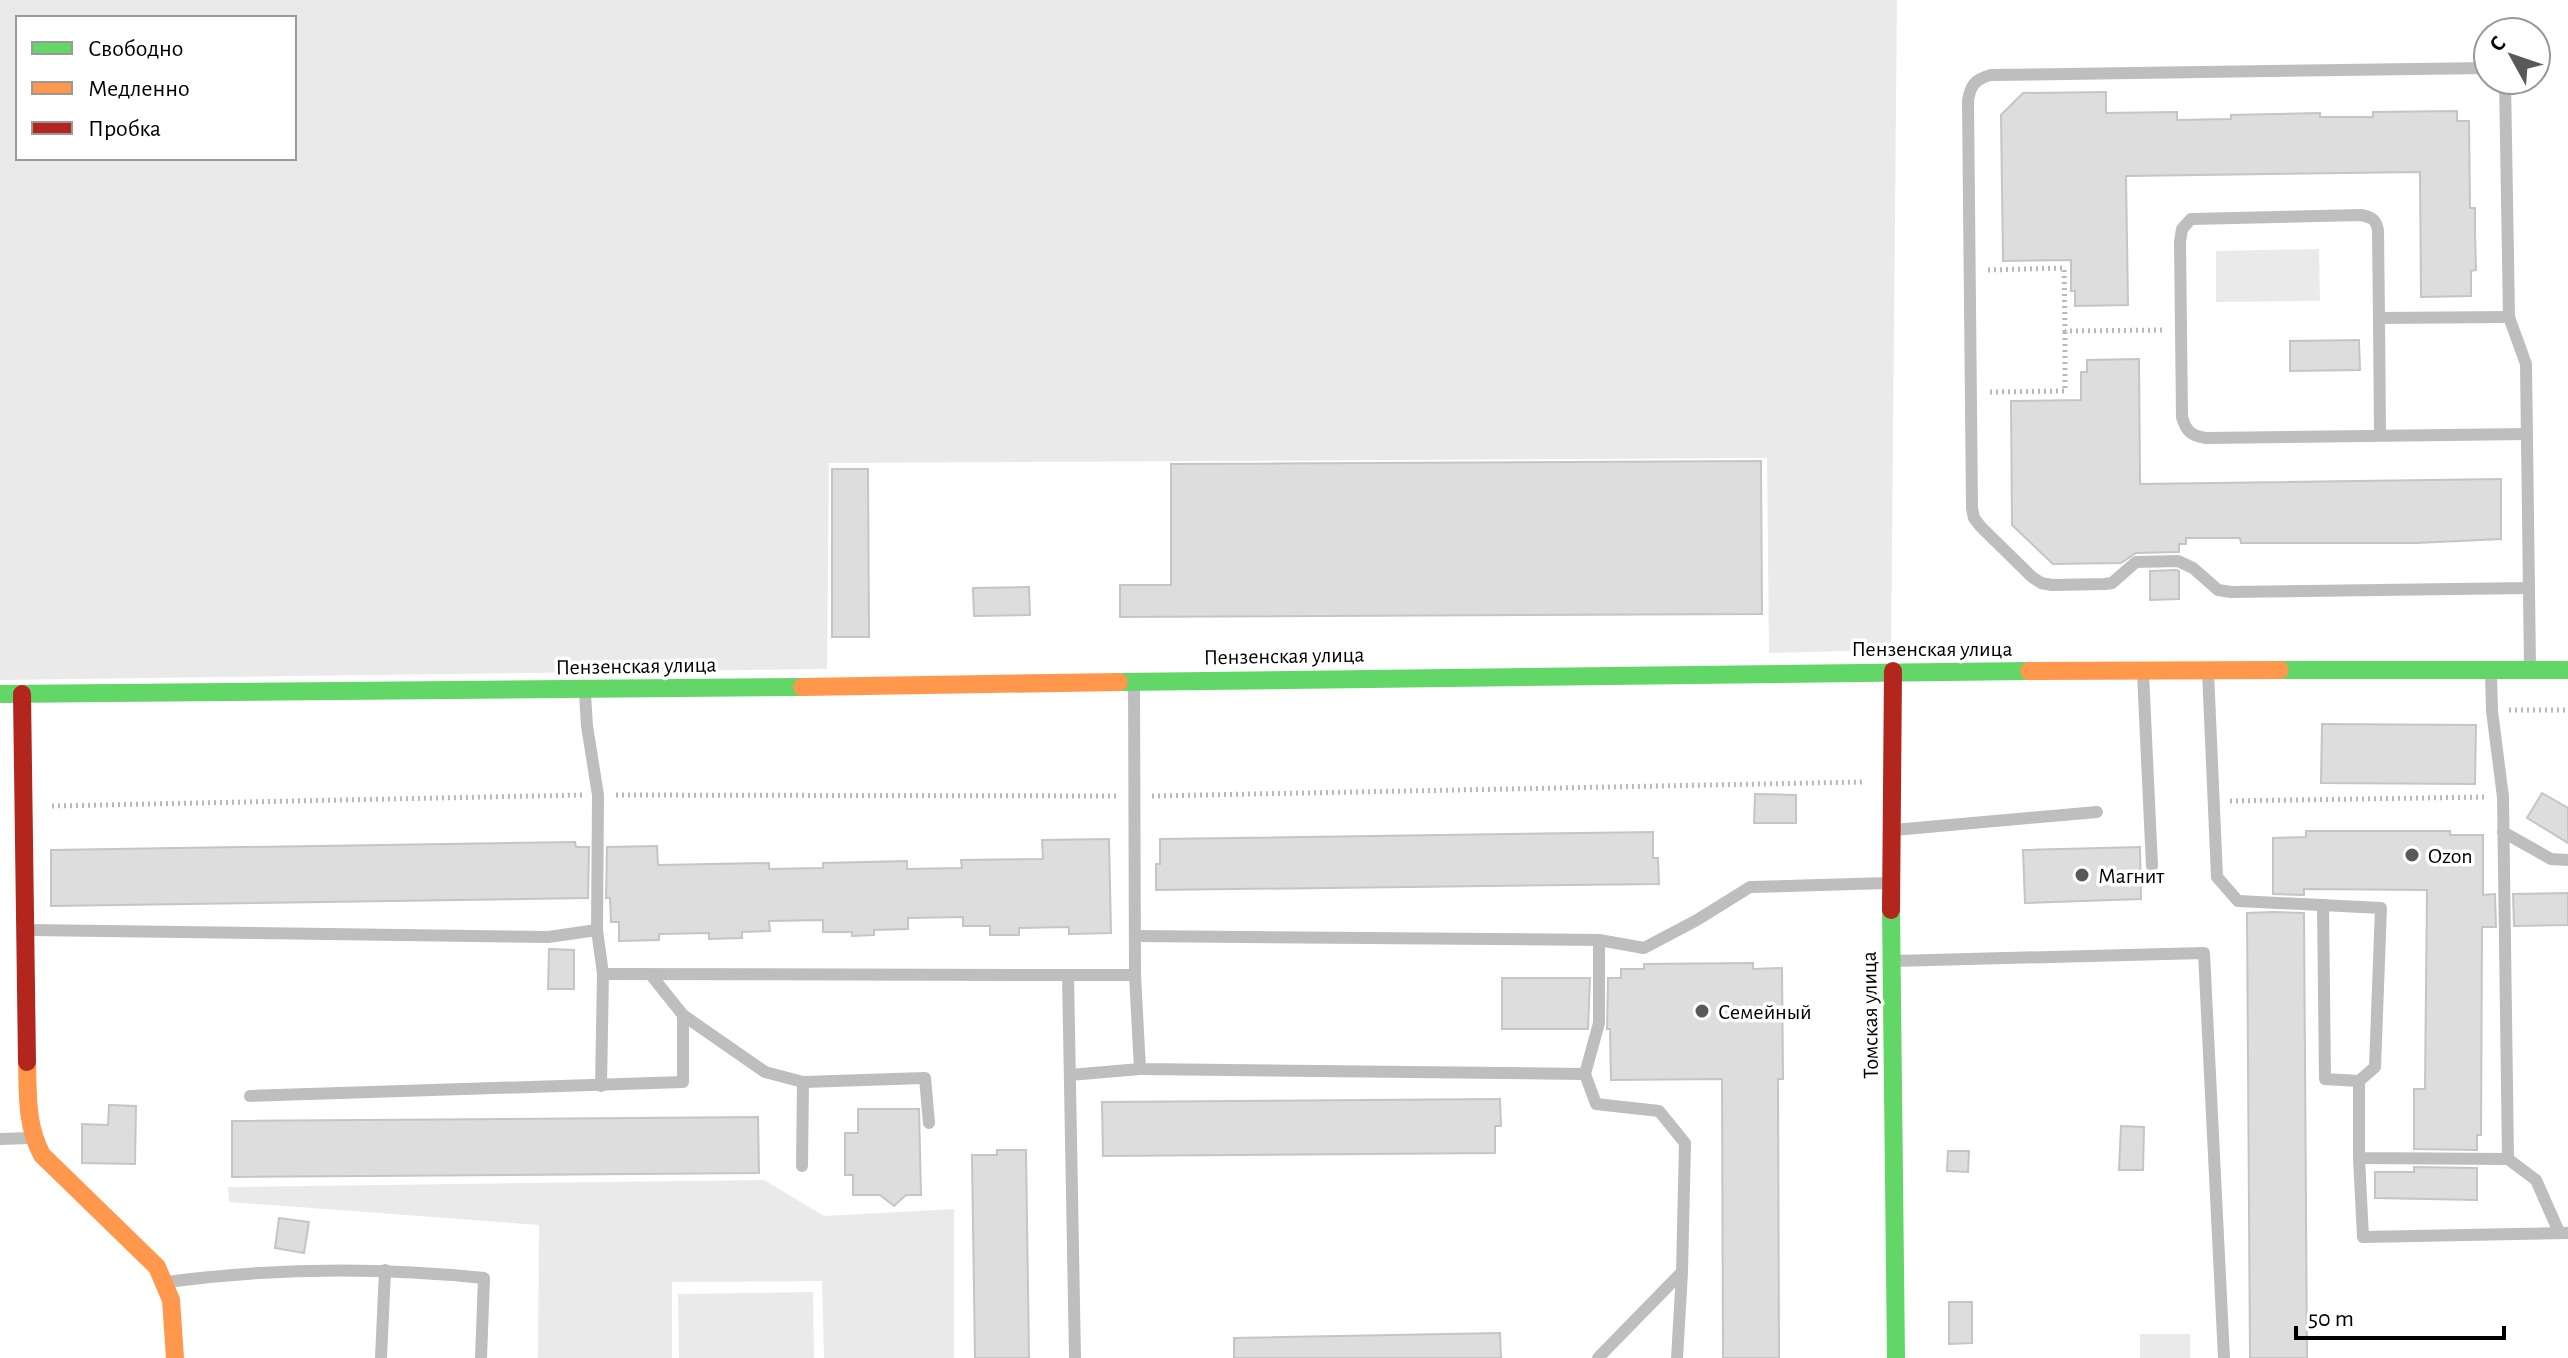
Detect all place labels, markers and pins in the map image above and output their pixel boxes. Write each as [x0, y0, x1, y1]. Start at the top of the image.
place label: Ozon [2428, 845, 2473, 867]
marker: Ozon [2403, 846, 2421, 864]
place label: Магнит [2098, 865, 2165, 887]
marker: Магнит [2073, 866, 2091, 884]
place label: Семейный [1718, 1001, 1812, 1023]
marker: Семейный [1693, 1002, 1711, 1020]

